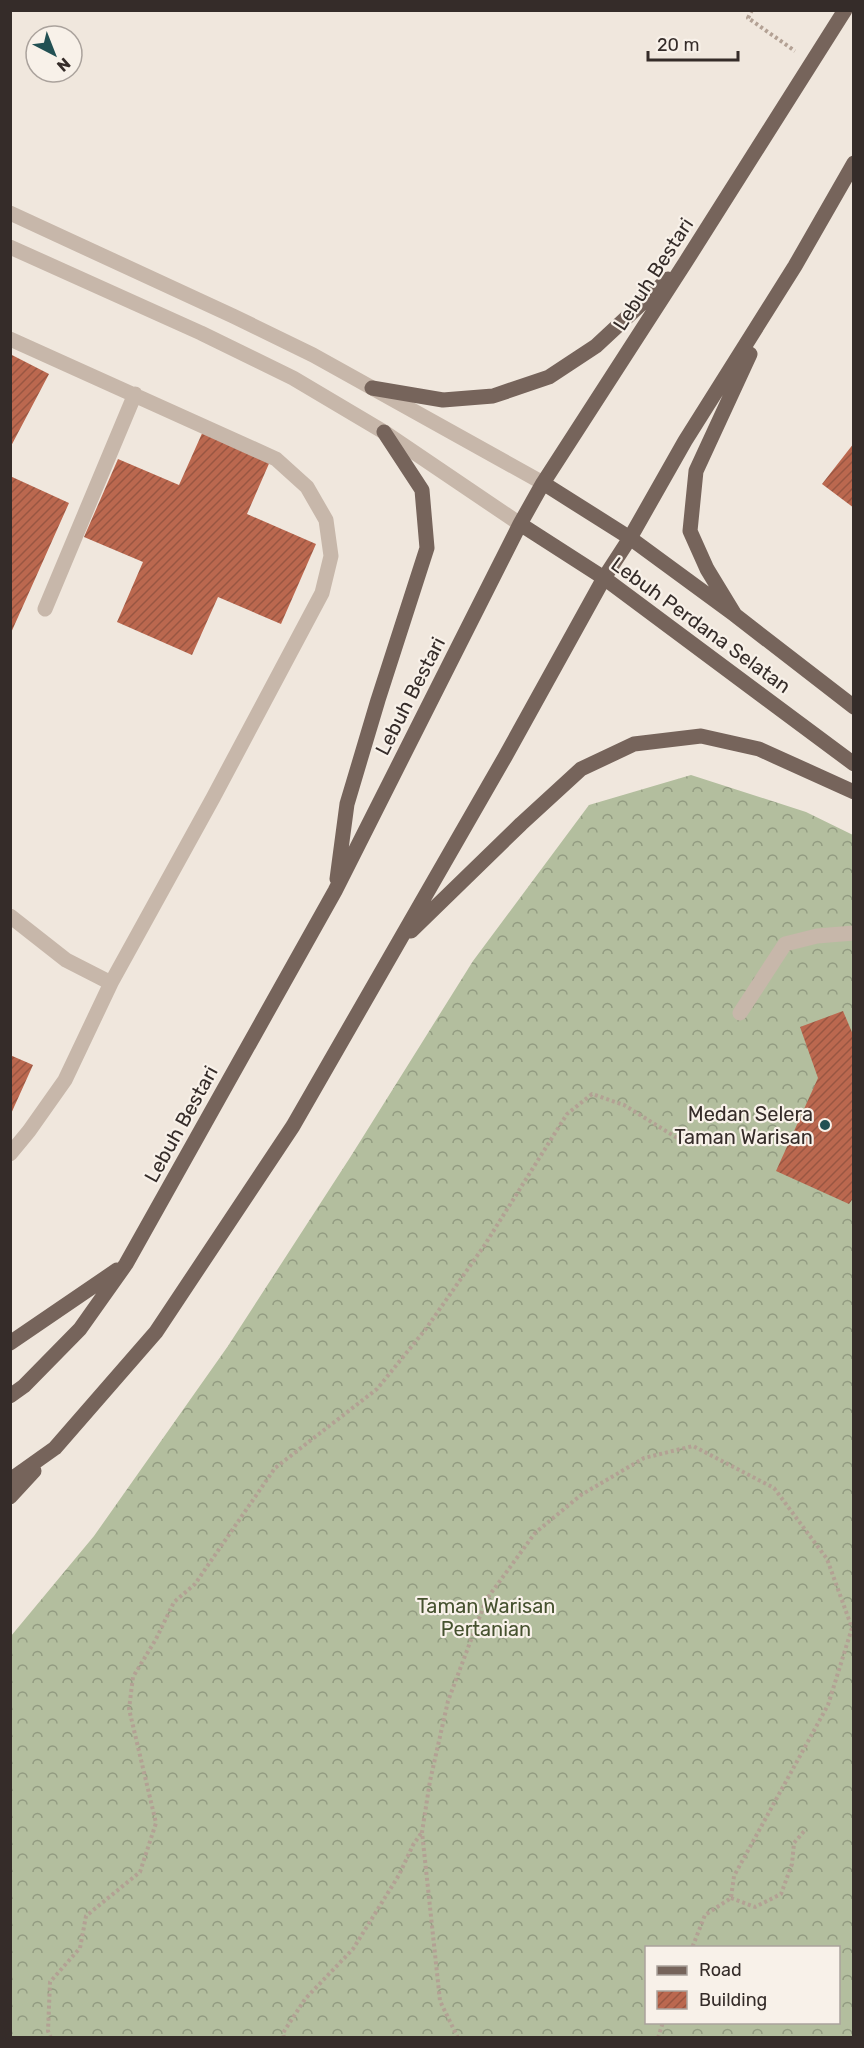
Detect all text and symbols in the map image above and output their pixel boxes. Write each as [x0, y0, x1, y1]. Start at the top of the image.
north arrow [24, 24, 84, 84]
scale bar [648, 24, 738, 62]
text: 20 m [657, 34, 699, 56]
text: N [53, 54, 74, 76]
street label: Lebuh Bestari [608, 213, 698, 335]
street label: Lebuh Perdana Selatan [607, 552, 795, 698]
street label: Lebuh Bestari [370, 633, 450, 759]
street label: Lebuh Bestari [139, 1062, 223, 1186]
place label: Medan Selera Taman Warisan [674, 1102, 813, 1149]
marker: Medan Selera Taman Warisan [818, 1118, 832, 1132]
park label: Taman Warisan Pertanian [417, 1594, 555, 1641]
legend [645, 1946, 840, 2024]
text: Road [699, 1959, 742, 1981]
text: Building [699, 1989, 767, 2011]

